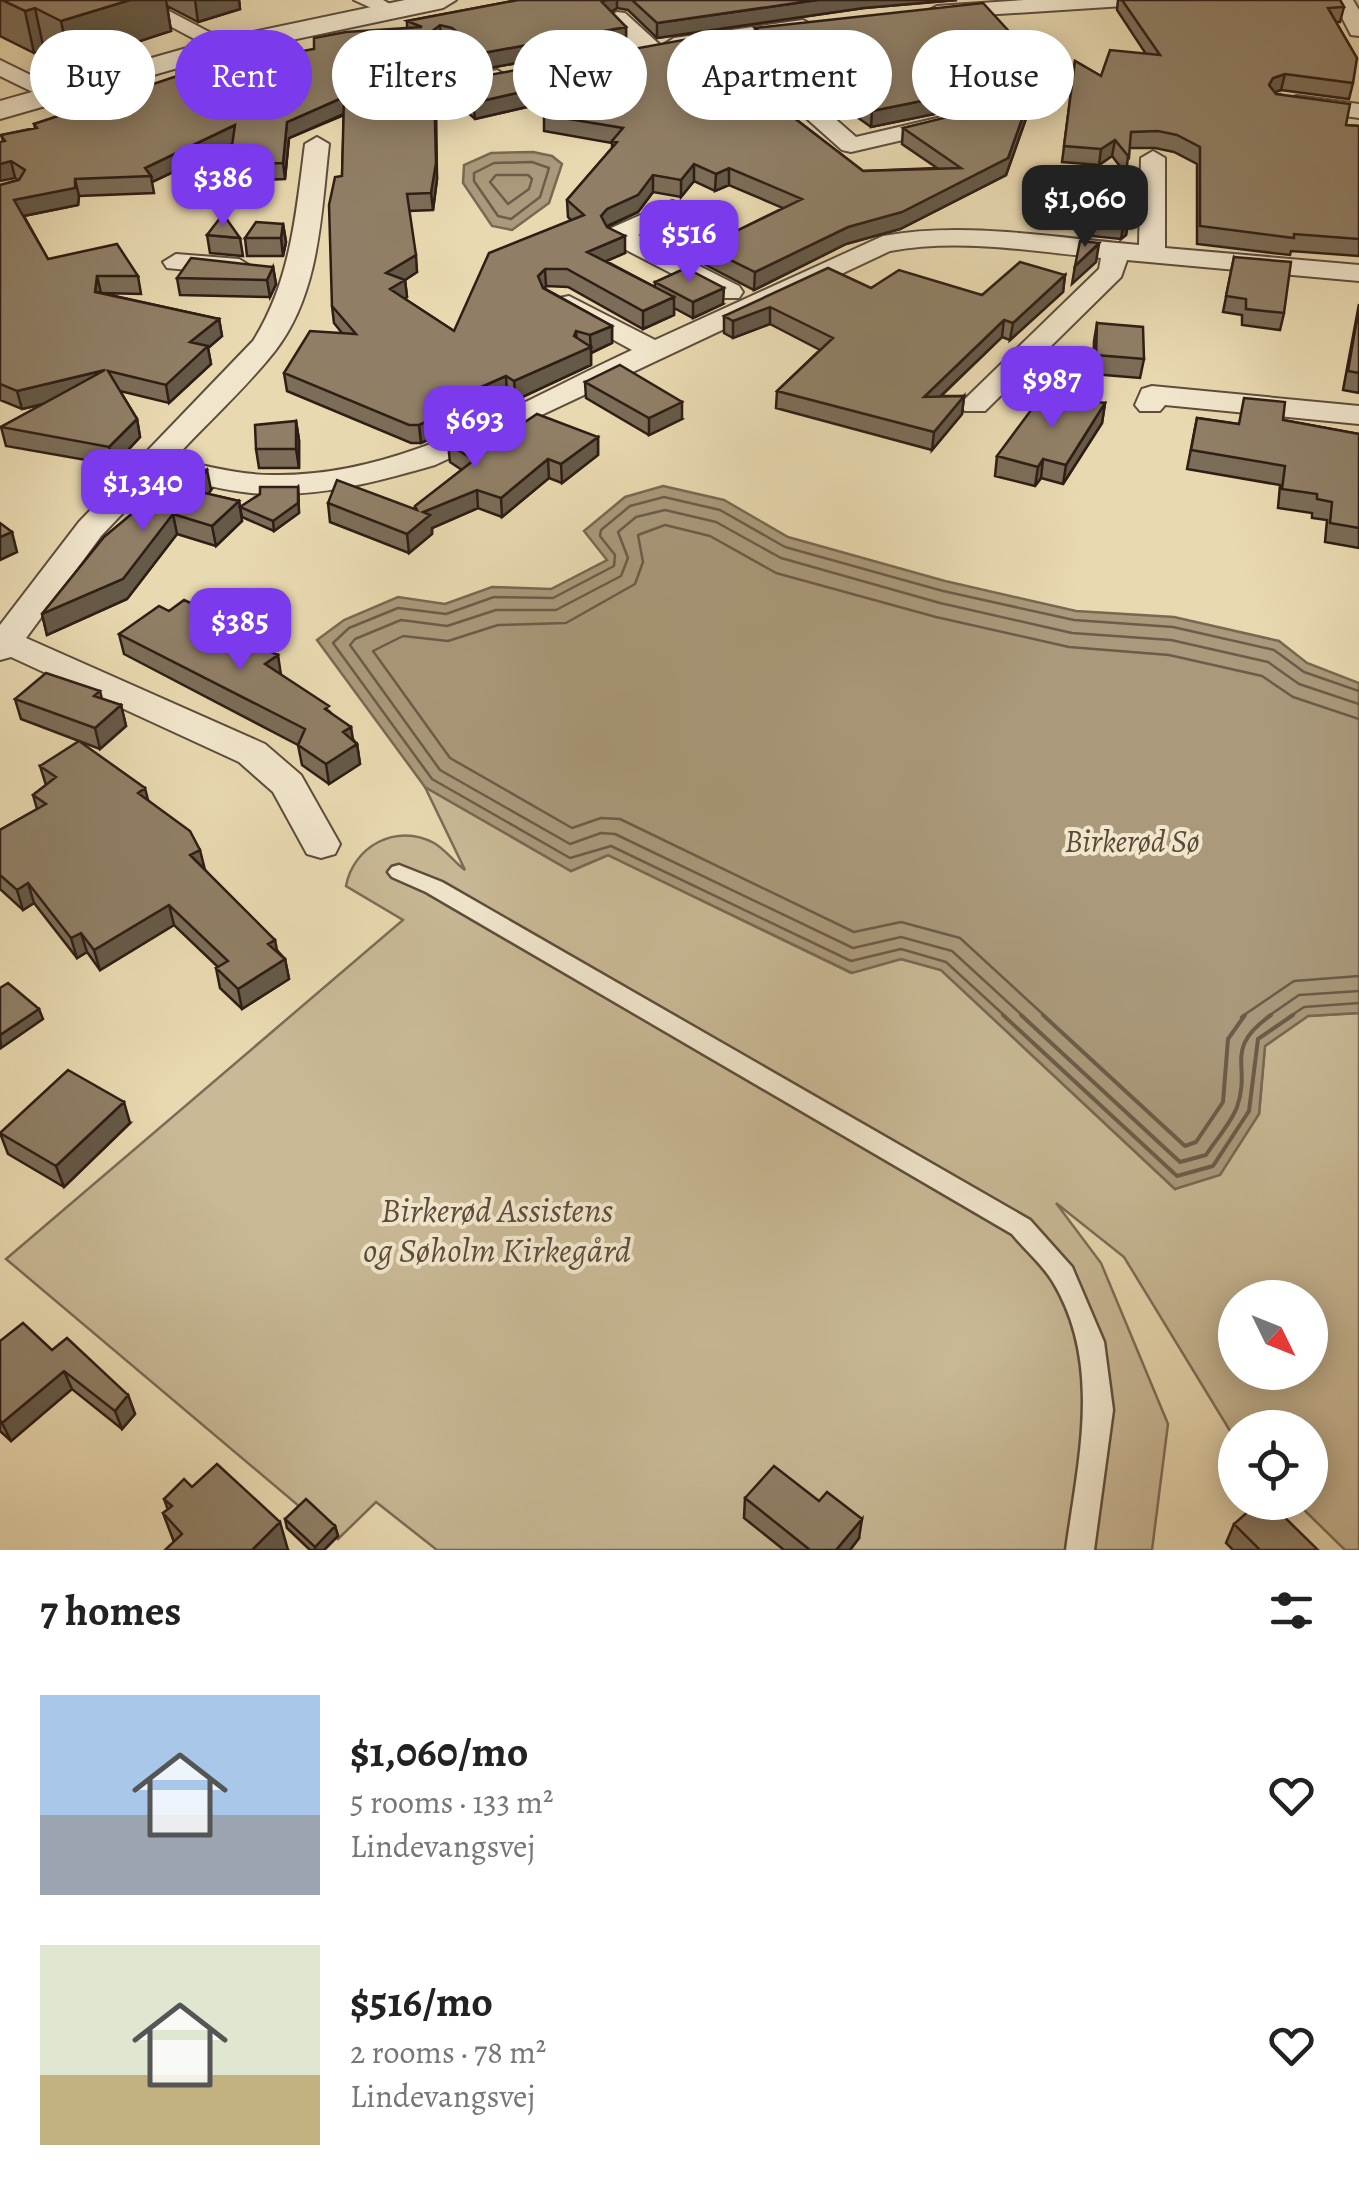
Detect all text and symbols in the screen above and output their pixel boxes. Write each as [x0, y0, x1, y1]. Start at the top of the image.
chip: Buy [30, 30, 155, 120]
chip: Rent [175, 30, 312, 120]
chip: Filters [332, 30, 493, 120]
chip: New [513, 30, 647, 120]
chip: Apartment [667, 30, 892, 120]
chip: House [912, 30, 1074, 120]
pin: $386 [164, 144, 282, 229]
text: $386 [194, 154, 252, 198]
pin: $1,060 [1004, 165, 1166, 250]
text: $1,060 [1044, 175, 1126, 219]
pin: $516 [630, 200, 748, 285]
text: $516 [662, 210, 716, 254]
pin: $987 [993, 346, 1111, 431]
text: $987 [1023, 356, 1081, 400]
pin: $693 [416, 386, 534, 471]
text: $693 [446, 396, 504, 440]
pin: $1,340 [62, 449, 224, 534]
text: $1,340 [103, 459, 183, 503]
pin: $385 [181, 588, 299, 673]
text: $385 [211, 598, 269, 642]
water label: Birkerød Sø [1064, 819, 1200, 863]
park label: Birkerød Assistens og Søholm Kirkegård [363, 1186, 631, 1274]
north arrow [1218, 1280, 1328, 1390]
map controls [1218, 1280, 1328, 1520]
button: locate [1218, 1410, 1328, 1520]
text: 7 homes [40, 1582, 181, 1639]
icon: filters [1264, 1583, 1319, 1638]
text: $1,060/mo [350, 1723, 528, 1780]
icon: home [120, 1735, 240, 1855]
icon: heart [1264, 1768, 1319, 1823]
text: 5 rooms · 133 m² [350, 1780, 553, 1824]
text: Lindevangsvej [350, 1824, 535, 1868]
text: $516/mo [350, 1973, 493, 2030]
icon: home [120, 1985, 240, 2105]
icon: heart [1264, 2018, 1319, 2073]
text: 2 rooms · 78 m² [350, 2030, 546, 2074]
text: Lindevangsvej [350, 2074, 535, 2118]

